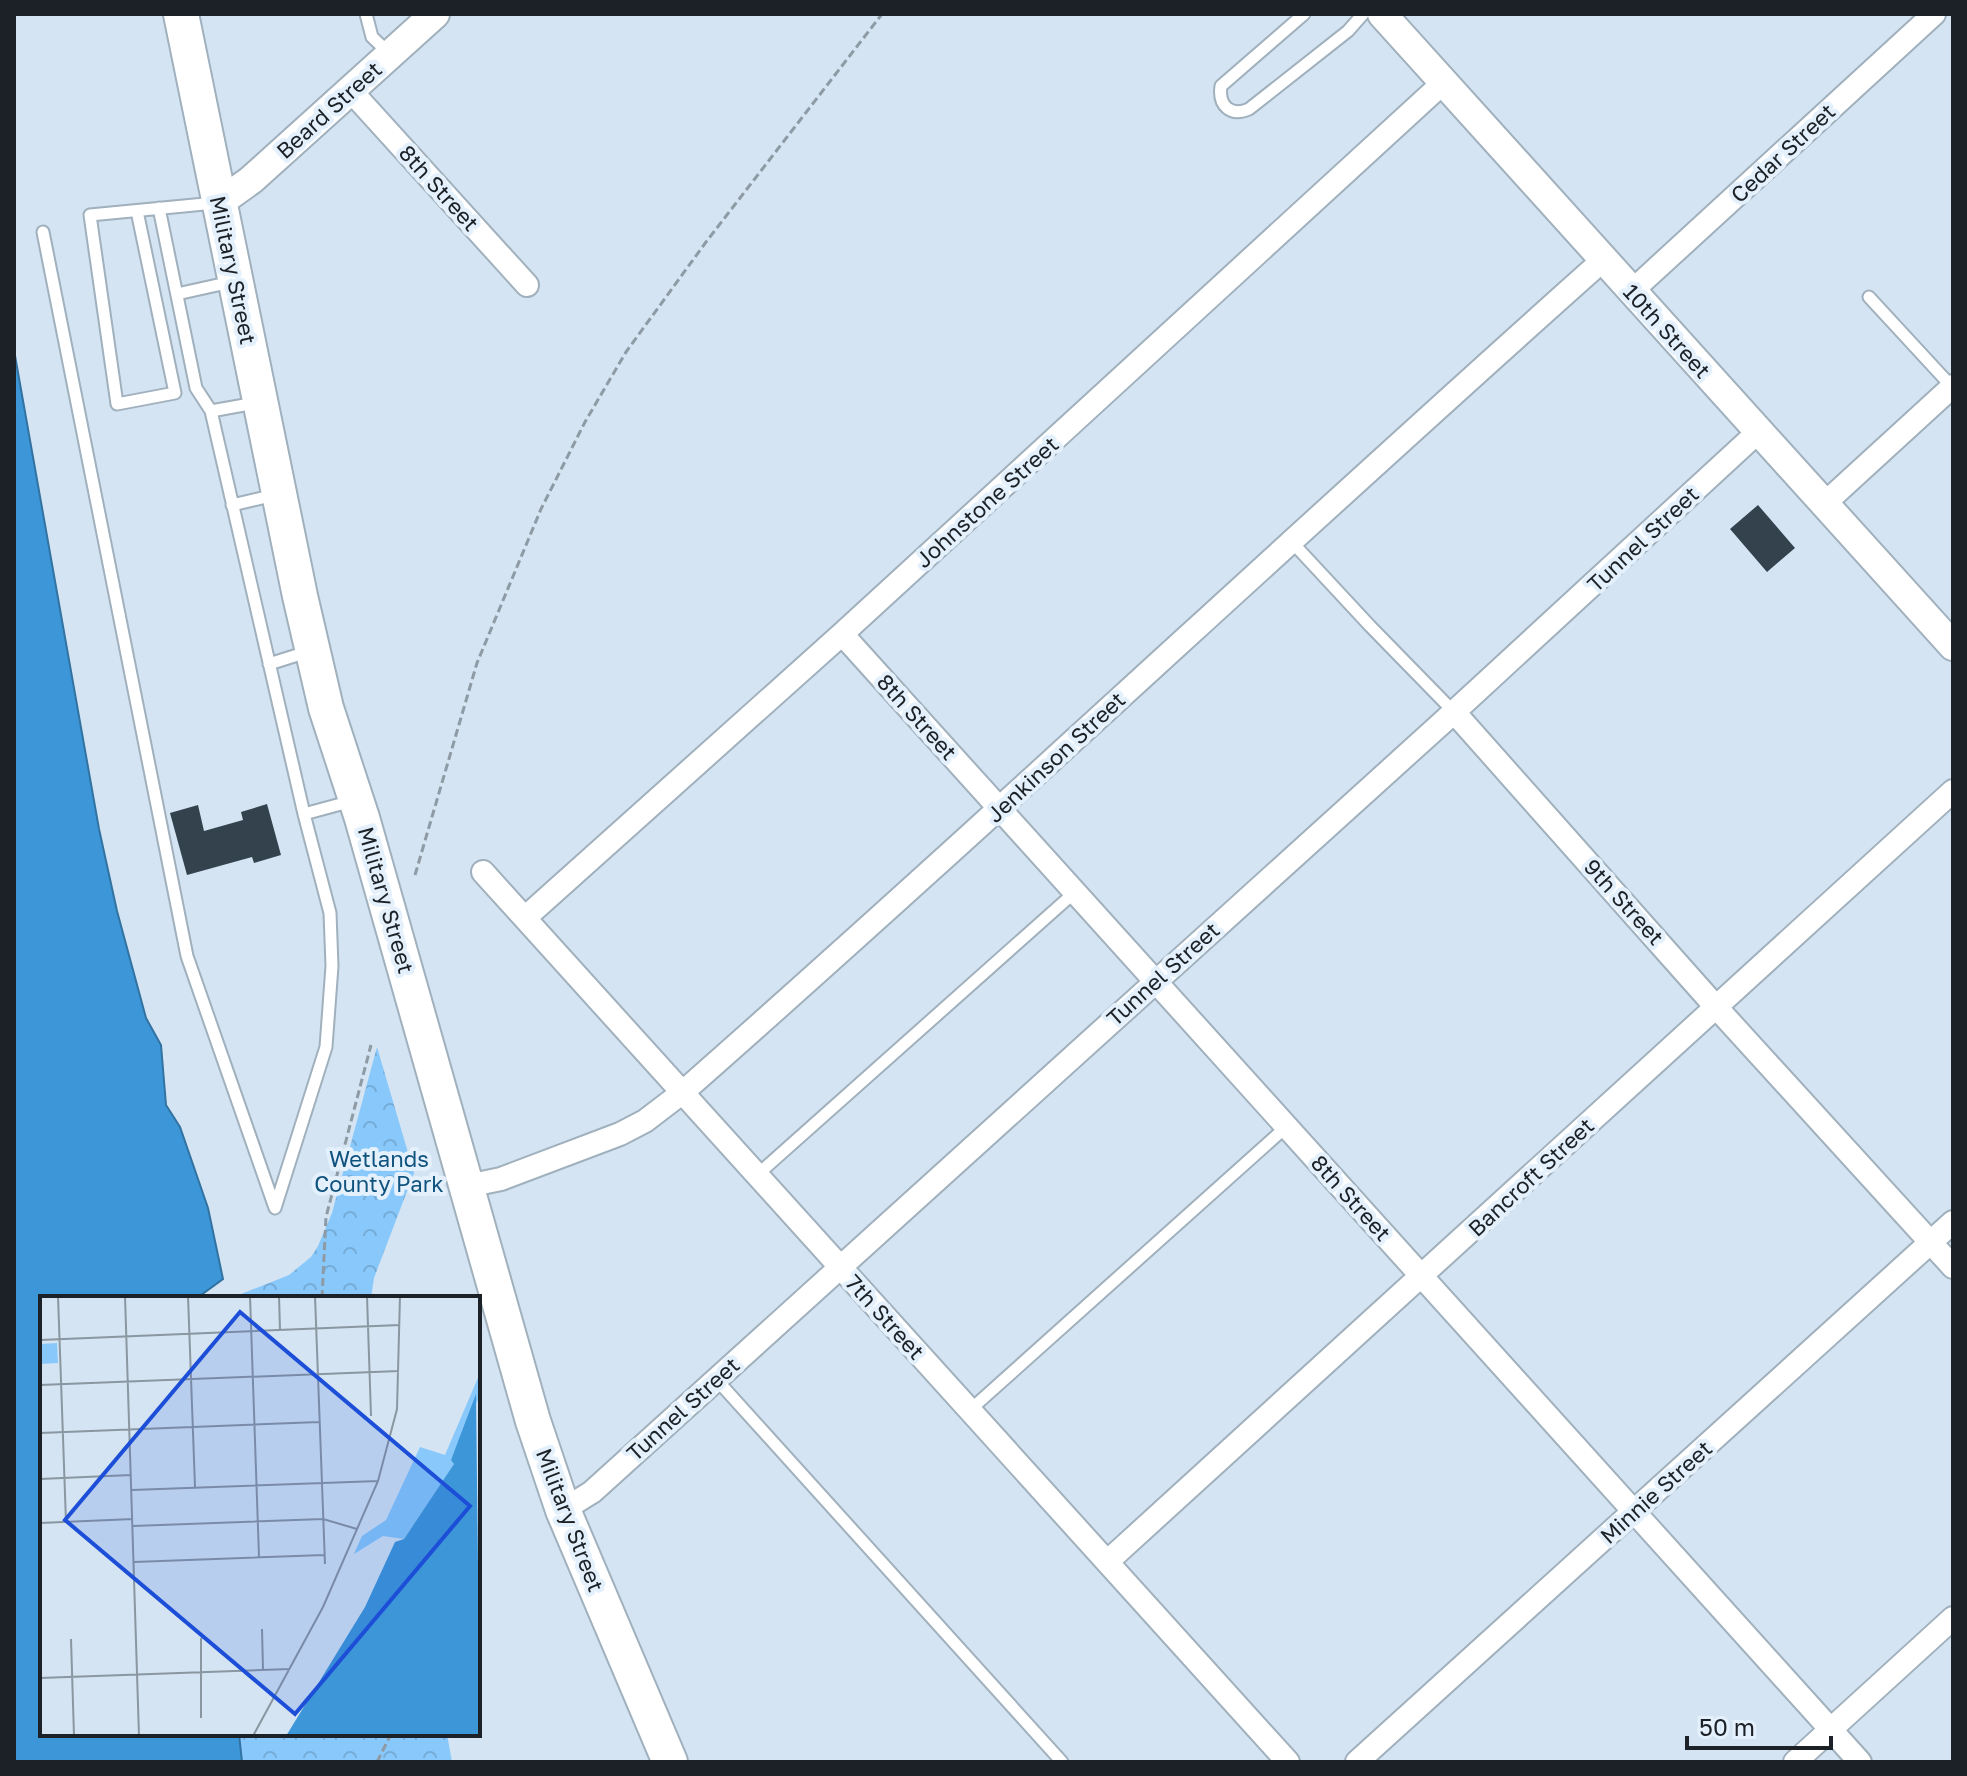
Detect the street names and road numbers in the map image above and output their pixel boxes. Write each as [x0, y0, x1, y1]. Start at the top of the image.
street label: Beard Street [270, 55, 387, 164]
street label: Cedar Street [1725, 97, 1840, 208]
street label: 8th Street [394, 139, 485, 236]
street label: Military Street [205, 193, 262, 347]
street label: 10th Street [1618, 278, 1717, 383]
street label: Johnstone Street [910, 430, 1064, 573]
street label: Tunnel Street [1581, 480, 1704, 597]
street label: 8th Street [872, 668, 963, 765]
street label: Jenkinson Street [981, 686, 1130, 828]
street label: Military Street [353, 823, 420, 976]
street label: 9th Street [1579, 853, 1670, 950]
street label: Tunnel Street [1101, 916, 1225, 1031]
street label: Bancroft Street [1462, 1112, 1599, 1242]
street label: 8th Street [1306, 1149, 1397, 1246]
street label: 7th Street [840, 1269, 930, 1365]
street label: Tunnel Street [621, 1351, 745, 1466]
street label: Minnie Street [1594, 1434, 1717, 1549]
street label: Military Street [531, 1444, 610, 1595]

